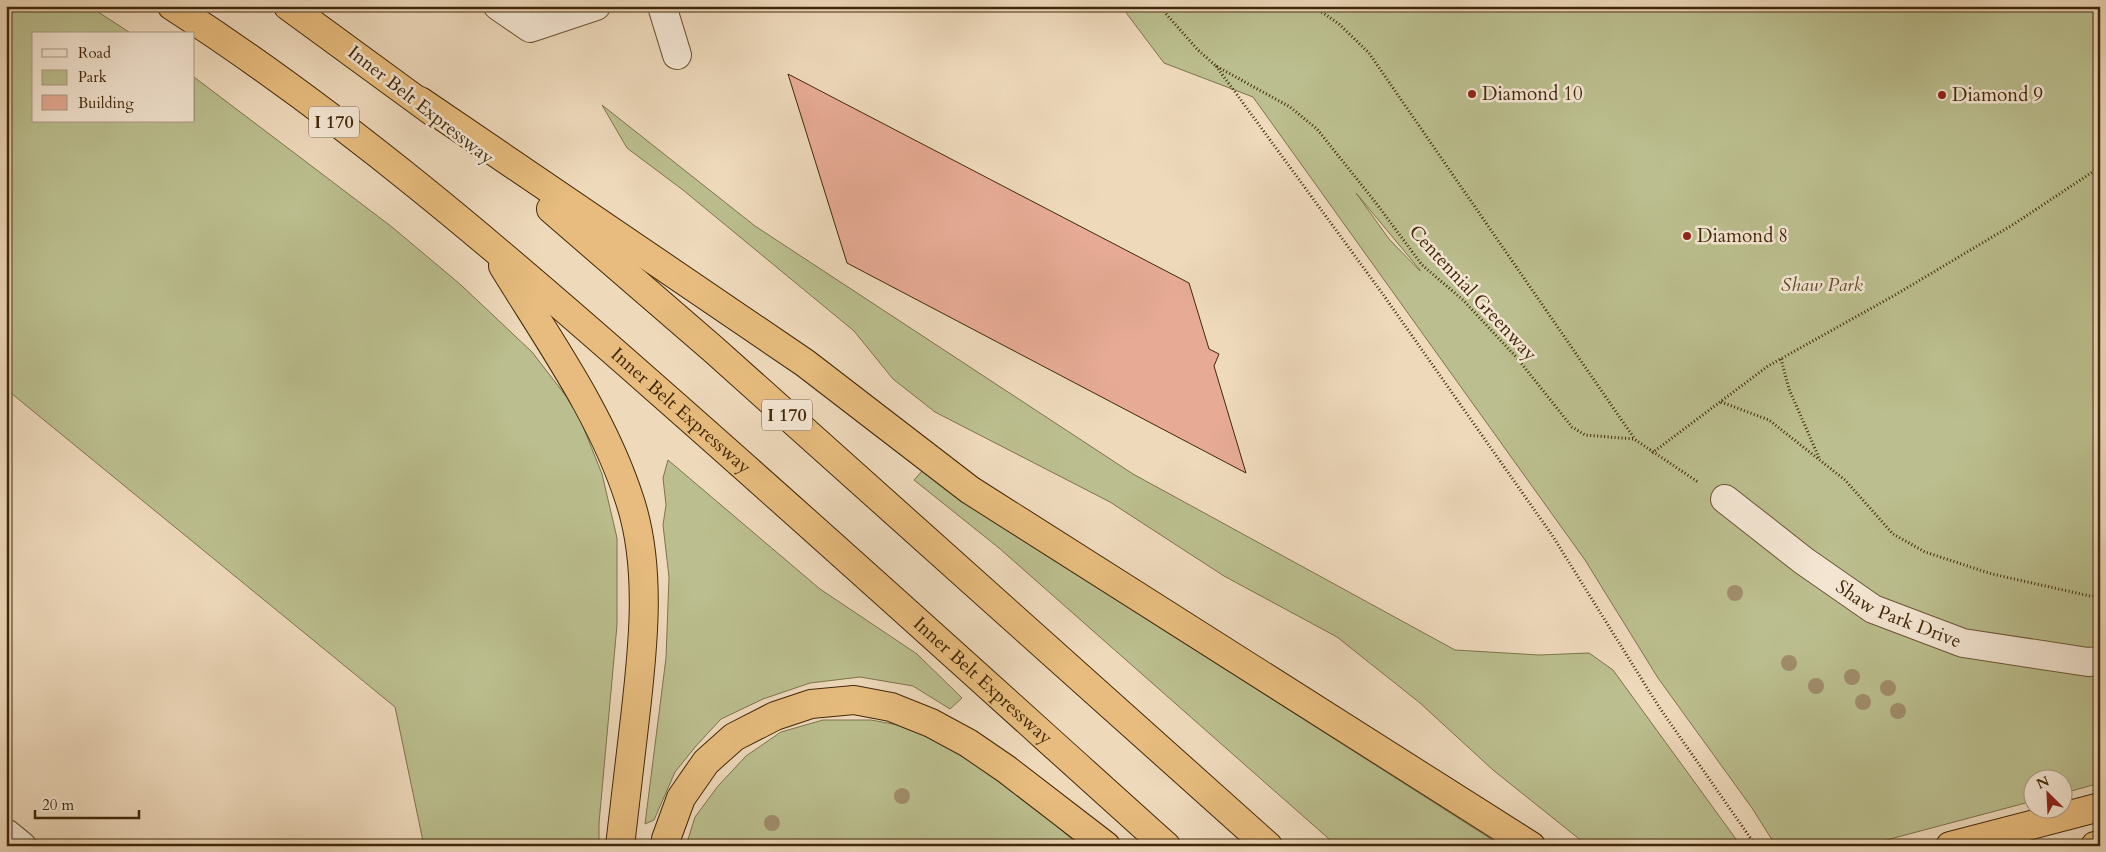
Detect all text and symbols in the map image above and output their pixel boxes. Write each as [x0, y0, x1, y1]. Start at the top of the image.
legend [32, 32, 195, 122]
street label: Inner Belt Expressway [342, 40, 500, 170]
text: Road [78, 43, 111, 63]
text: Park [78, 67, 107, 87]
place label: Diamond 10 [1482, 81, 1583, 107]
place label: Diamond 9 [1952, 82, 2043, 108]
marker: Diamond 10 [1466, 88, 1478, 100]
marker: Diamond 9 [1936, 89, 1948, 101]
text: Building [78, 93, 134, 113]
road number: I 170 [309, 106, 359, 138]
street label: Centennial Greenway [1403, 219, 1543, 367]
place label: Diamond 8 [1697, 223, 1788, 249]
marker: Diamond 8 [1681, 230, 1693, 242]
park label: Shaw Park [1781, 272, 1864, 298]
street label: Inner Belt Expressway [605, 342, 757, 480]
road number: I 170 [762, 400, 812, 430]
street label: Shaw Park Drive [1831, 574, 1965, 654]
street label: Inner Belt Expressway [908, 611, 1058, 750]
north arrow [2024, 770, 2074, 820]
text: N [2033, 771, 2052, 794]
scale bar [35, 787, 139, 819]
text: 20 m [42, 795, 74, 815]

